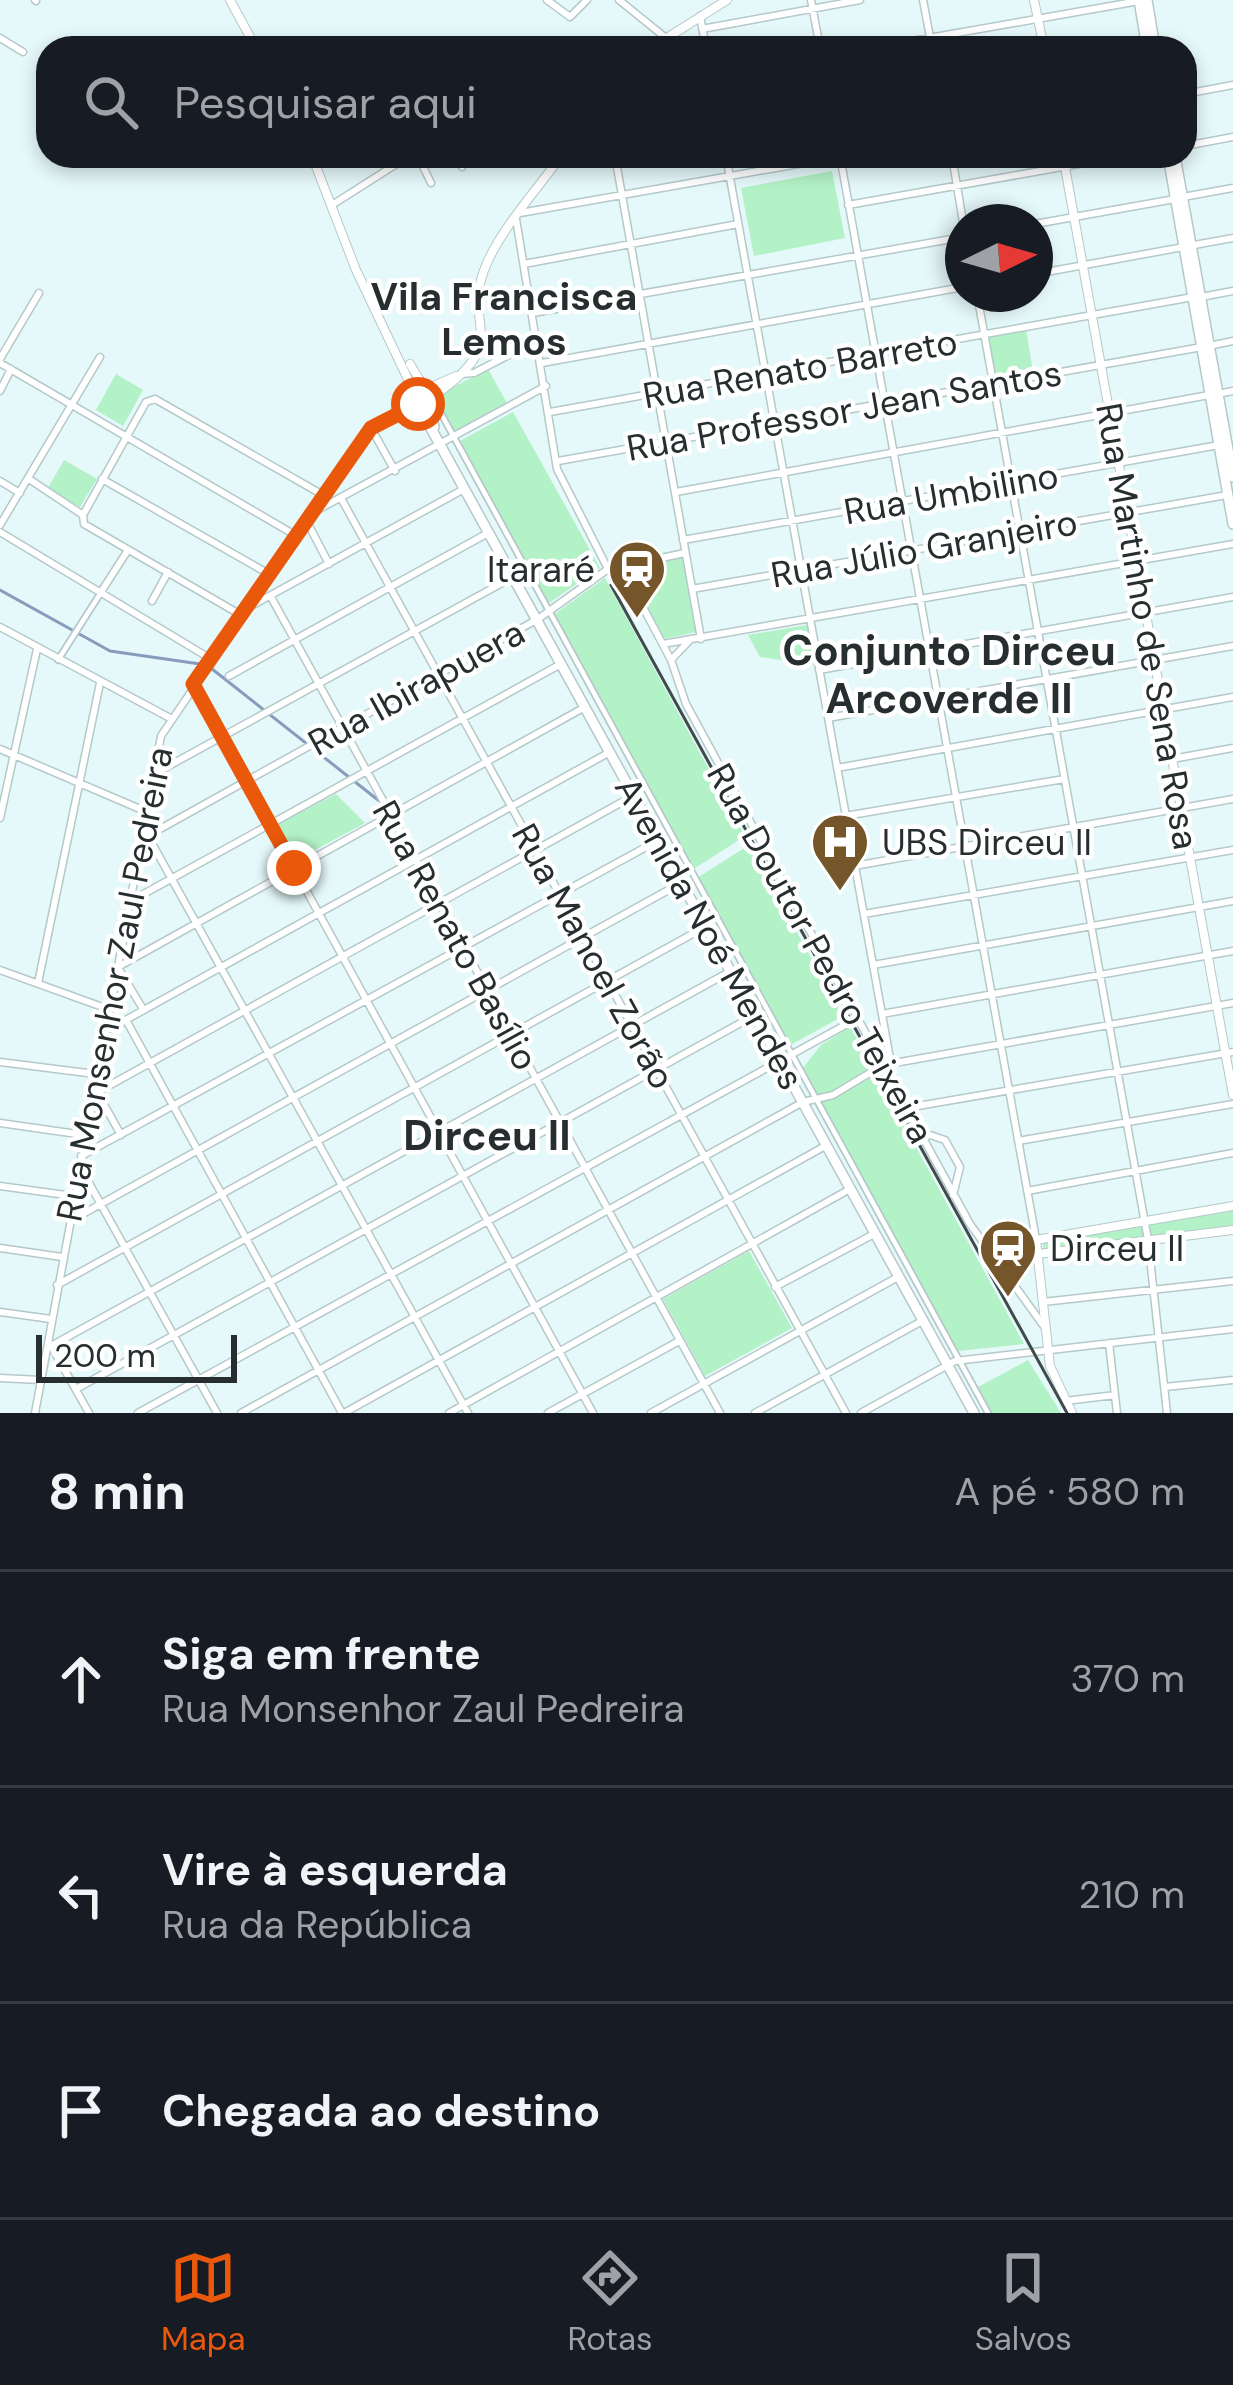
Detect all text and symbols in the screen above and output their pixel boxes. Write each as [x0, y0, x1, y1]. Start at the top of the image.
search box [36, 36, 1197, 168]
icon: search [78, 69, 144, 135]
text: Pesquisar aqui [174, 73, 477, 132]
north arrow [945, 204, 1053, 312]
district label: Vila Francisca Lemos [371, 271, 637, 367]
street label: Rua Renato Barreto [639, 318, 961, 419]
street label: Rua Professor Jean Santos [623, 349, 1065, 472]
route start [391, 377, 445, 431]
street label: Rua Martinho de Sena Rosa [1085, 399, 1210, 853]
street label: Rua Umbilino [840, 452, 1062, 535]
street label: Rua Júlio Granjeiro [767, 498, 1081, 599]
station icon: Itararé [606, 538, 668, 620]
place label: Itararé [487, 546, 595, 593]
street label: Rua Ibirapuera [300, 609, 533, 766]
district label: Conjunto Dirceu Arcoverde II [782, 623, 1116, 726]
street label: Rua Monsenhor Zaul Pedreira [45, 743, 184, 1225]
street label: Rua Doutor Pedro Teixeira [696, 755, 945, 1152]
street label: Avenida Noé Mendes [604, 769, 815, 1098]
street label: Rua Renato Basílio [362, 792, 549, 1079]
hospital icon: UBS Dirceu II [809, 811, 871, 893]
street label: Rua Manoel Zorão [501, 815, 686, 1097]
place label: UBS Dirceu II [882, 819, 1092, 866]
route end [267, 841, 321, 895]
district label: Dirceu II [403, 1108, 571, 1163]
station icon: Dirceu II [977, 1217, 1039, 1299]
place label: Dirceu II [1050, 1225, 1184, 1272]
scale bar [36, 1329, 237, 1382]
text: 200 m [54, 1334, 156, 1377]
text: 8 min [48, 1458, 186, 1525]
text: A pé · 580 m [954, 1466, 1185, 1517]
text: Siga em frente [162, 1624, 481, 1683]
icon: ahead [48, 1646, 114, 1712]
text: 370 m [1071, 1653, 1185, 1704]
text: Rua Monsenhor Zaul Pedreira [162, 1683, 685, 1734]
text: Vire à esquerda [162, 1840, 508, 1899]
icon: left [48, 1862, 114, 1928]
text: 210 m [1079, 1869, 1185, 1920]
text: Rua da República [162, 1899, 472, 1950]
icon: arrive [48, 2078, 114, 2144]
text: Chegada ao destino [162, 2081, 600, 2140]
tab: Mapa [161, 2245, 245, 2360]
tab: Rotas [568, 2245, 653, 2360]
tab: Salvos [975, 2245, 1072, 2360]

